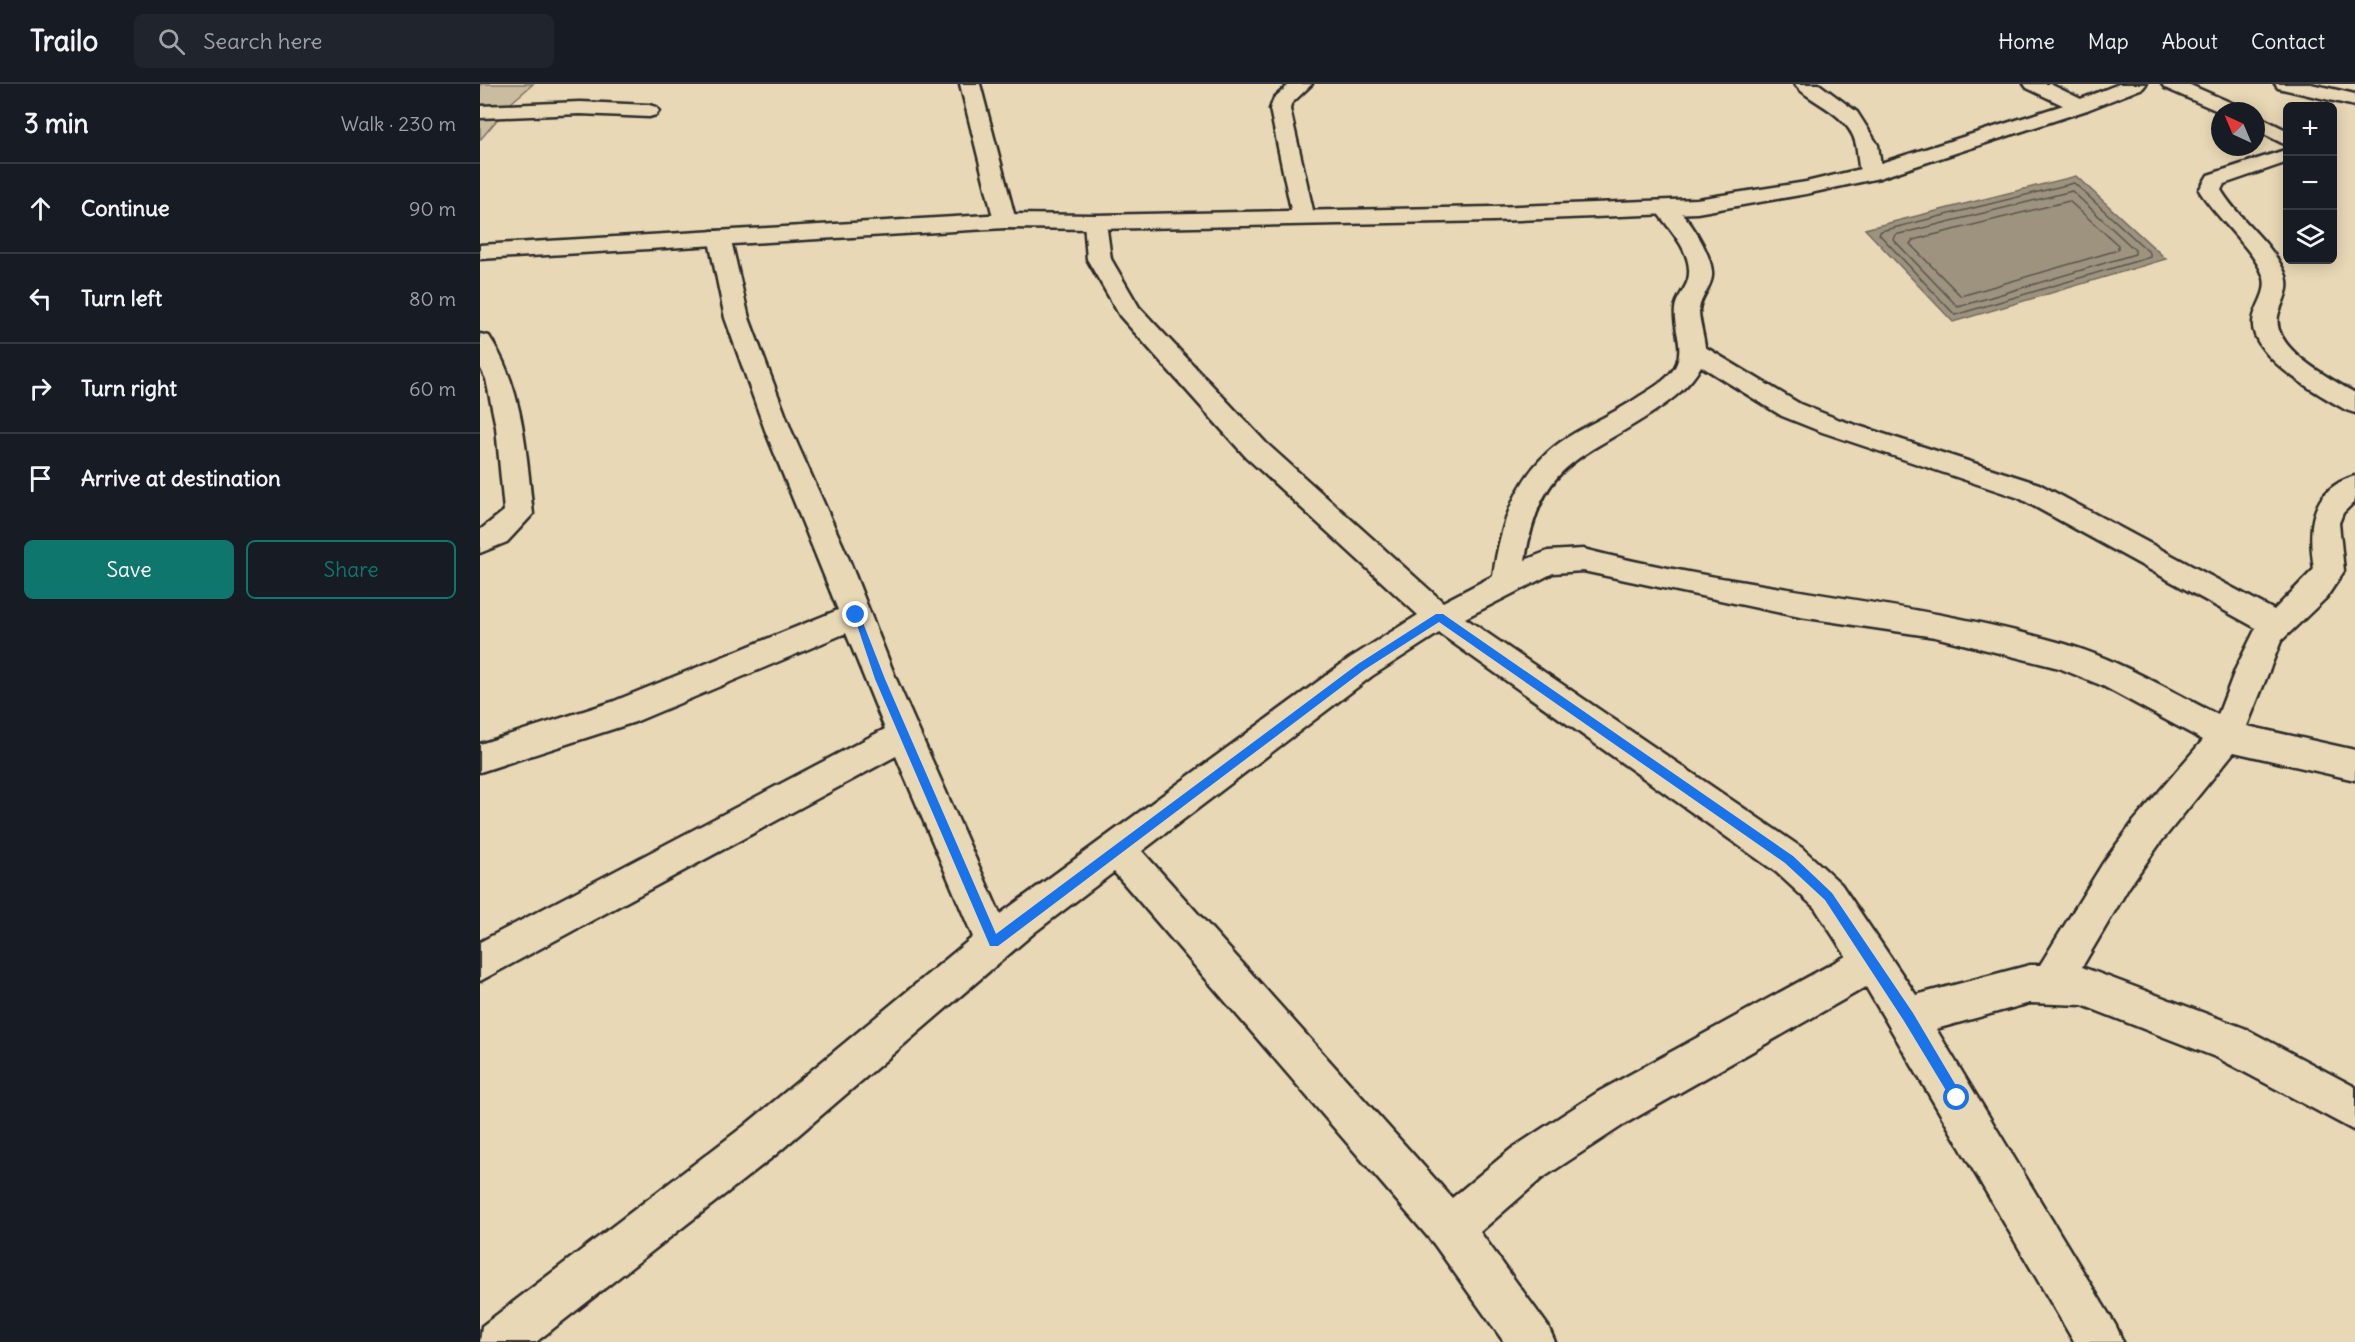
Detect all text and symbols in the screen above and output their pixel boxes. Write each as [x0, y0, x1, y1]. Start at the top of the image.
search box [134, 14, 554, 68]
text: Trailo [30, 23, 98, 59]
icon: search [155, 25, 188, 58]
text: Search here [203, 27, 322, 55]
text: Home [1998, 28, 2055, 55]
text: Map [2088, 28, 2129, 55]
text: About [2162, 28, 2218, 55]
text: Contact [2251, 28, 2325, 55]
north arrow [2211, 102, 2265, 156]
map controls [2283, 102, 2337, 264]
button: + [2283, 102, 2337, 156]
text: 3 min [24, 107, 89, 140]
text: Walk · 230 m [341, 111, 456, 136]
button: − [2283, 156, 2337, 210]
icon: ahead [24, 192, 57, 225]
text: Continue [81, 194, 170, 222]
text: 90 m [409, 196, 456, 221]
button: layers [2283, 210, 2337, 264]
icon: left [24, 282, 57, 315]
text: Turn left [81, 284, 162, 312]
text: 80 m [409, 286, 456, 311]
icon: right [24, 372, 57, 405]
text: Turn right [81, 374, 177, 402]
text: 60 m [409, 376, 456, 401]
icon: arrive [24, 462, 57, 495]
text: Arrive at destination [81, 464, 281, 492]
button: Save [24, 540, 234, 599]
button: Share [246, 540, 456, 599]
route end [842, 601, 868, 627]
route start [1943, 1084, 1969, 1110]

